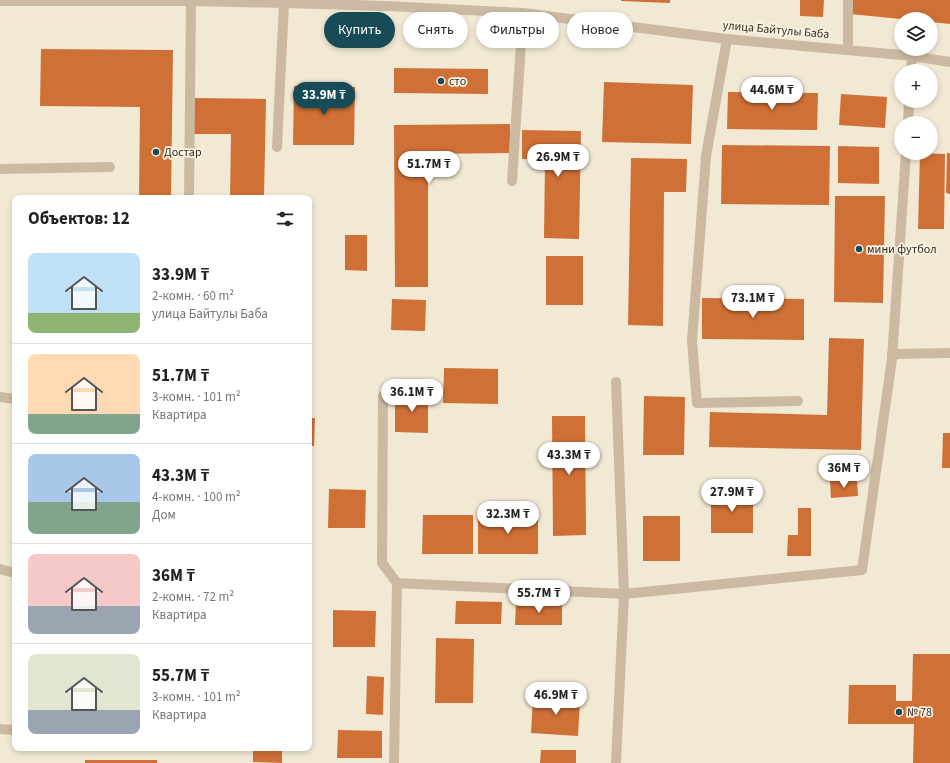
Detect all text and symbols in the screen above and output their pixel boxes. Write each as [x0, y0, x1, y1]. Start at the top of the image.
chip: Купить [324, 12, 395, 48]
chip: Снять [403, 12, 468, 48]
chip: Фильтры [476, 12, 559, 48]
chip: Новое [567, 12, 633, 48]
map controls [894, 12, 938, 160]
button: layers [894, 12, 938, 56]
street label: улица Байтулы Баба [722, 17, 830, 43]
button: + [894, 64, 938, 108]
place label: сто [449, 73, 466, 90]
marker: сто [436, 76, 446, 86]
pin: 44.6M ₸ [735, 77, 809, 111]
text: 44.6M ₸ [750, 81, 794, 99]
pin: 33.9M ₸ [287, 82, 361, 116]
text: 33.9M ₸ [302, 86, 346, 104]
button: − [894, 116, 938, 160]
place label: Достар [164, 144, 202, 161]
pin: 26.9M ₸ [521, 144, 595, 178]
marker: Достар [151, 147, 161, 157]
text: 26.9M ₸ [536, 148, 580, 166]
pin: 51.7M ₸ [392, 151, 466, 185]
text: 51.7M ₸ [407, 155, 451, 173]
text: Объектов: 12 [28, 207, 130, 231]
icon: filters [274, 208, 296, 230]
place label: мини футбол [867, 241, 937, 258]
marker: мини футбол [854, 244, 864, 254]
text: 33.9M ₸ [152, 263, 209, 287]
icon: home [60, 269, 108, 317]
pin: 73.1M ₸ [716, 285, 790, 319]
text: 2-комн. · 60 m² [152, 287, 234, 305]
text: 73.1M ₸ [731, 289, 775, 307]
text: улица Байтулы Баба [152, 305, 268, 323]
text: 51.7M ₸ [152, 364, 209, 388]
icon: home [60, 370, 108, 418]
pin: 36.1M ₸ [375, 379, 449, 413]
text: 36.1M ₸ [390, 383, 434, 401]
text: 3-комн. · 101 m² [152, 388, 241, 406]
text: Квартира [152, 406, 207, 424]
pin: 43.3M ₸ [532, 442, 606, 476]
text: 43.3M ₸ [547, 446, 591, 464]
pin: 36M ₸ [816, 455, 872, 489]
text: 36M ₸ [827, 459, 861, 477]
text: 43.3M ₸ [152, 464, 209, 488]
icon: home [60, 470, 108, 518]
pin: 27.9M ₸ [695, 479, 769, 513]
text: 27.9M ₸ [710, 483, 754, 501]
text: 4-комн. · 100 m² [152, 488, 241, 506]
pin: 32.3M ₸ [471, 501, 545, 535]
text: 32.3M ₸ [486, 505, 530, 523]
text: Дом [152, 506, 176, 524]
text: 36M ₸ [152, 564, 195, 588]
icon: home [60, 570, 108, 618]
pin: 55.7M ₸ [502, 580, 576, 614]
text: 55.7M ₸ [517, 584, 561, 602]
text: 2-комн. · 72 m² [152, 588, 234, 606]
text: Квартира [152, 606, 207, 624]
text: 55.7M ₸ [152, 664, 209, 688]
icon: home [60, 670, 108, 718]
pin: 46.9M ₸ [519, 682, 593, 716]
text: 46.9M ₸ [534, 686, 578, 704]
text: 3-комн. · 101 m² [152, 688, 241, 706]
place label: № 78 [907, 704, 932, 721]
text: Квартира [152, 706, 207, 724]
marker: № 78 [894, 707, 904, 717]

